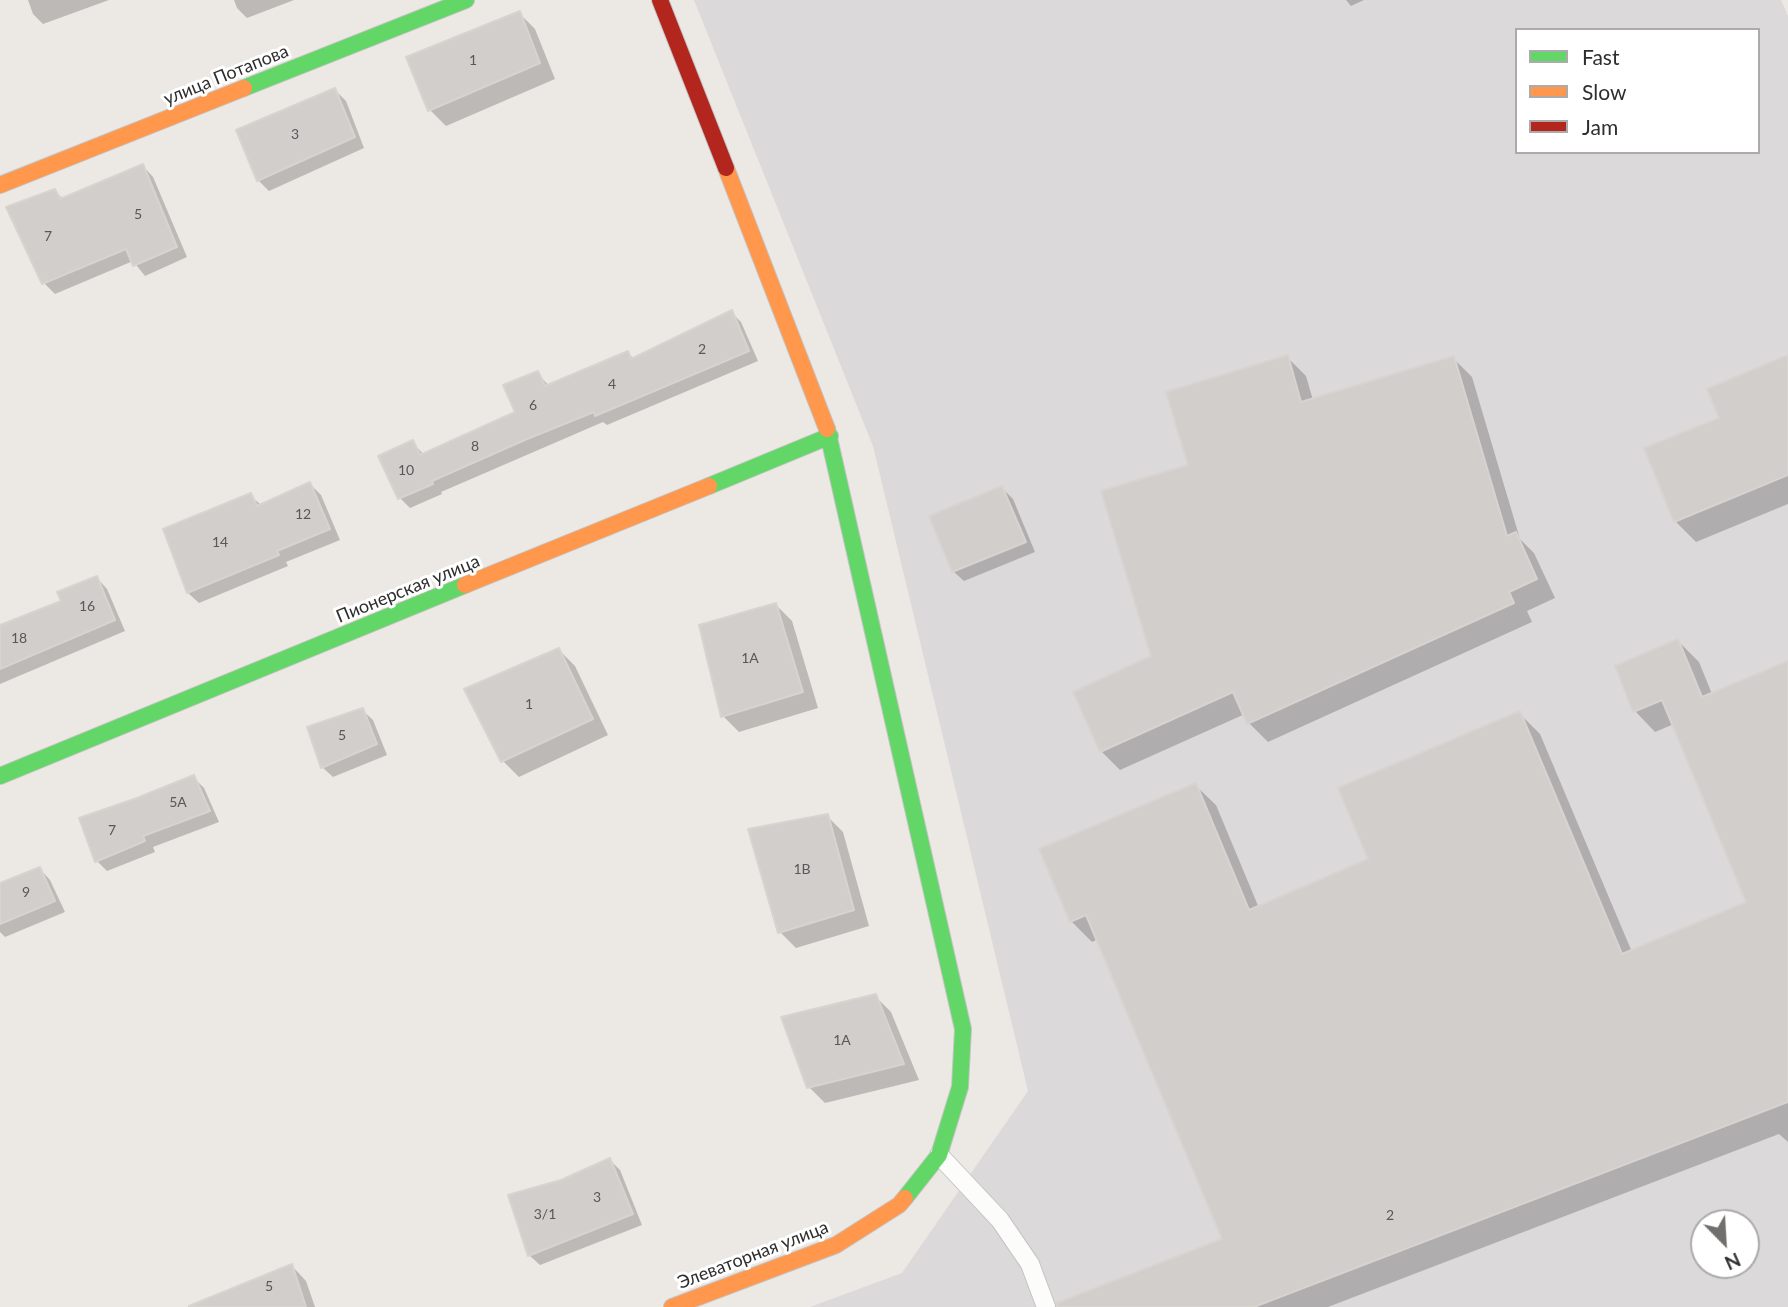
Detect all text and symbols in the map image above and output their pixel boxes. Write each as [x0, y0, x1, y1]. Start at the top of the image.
legend [1515, 28, 1760, 154]
street label: улица Потапова [160, 40, 292, 110]
text: Fast [1582, 44, 1619, 69]
house number: 1 [469, 52, 477, 68]
text: Slow [1582, 79, 1626, 104]
text: Jam [1582, 114, 1618, 139]
house number: 3 [291, 126, 299, 142]
house number: 5 [134, 206, 142, 222]
house number: 7 [44, 228, 52, 244]
house number: 2 [698, 341, 706, 357]
house number: 4 [608, 376, 616, 392]
house number: 6 [529, 397, 537, 413]
house number: 8 [471, 438, 479, 454]
house number: 10 [398, 462, 414, 478]
house number: 12 [295, 506, 311, 522]
house number: 14 [212, 534, 228, 550]
street label: Пионерская улица [333, 550, 483, 628]
house number: 16 [79, 598, 95, 614]
house number: 18 [11, 630, 27, 646]
house number: 1А [741, 650, 759, 666]
house number: 1 [525, 696, 533, 712]
house number: 5 [338, 727, 346, 743]
house number: 5А [169, 794, 187, 810]
house number: 7 [108, 822, 116, 838]
house number: 1В [793, 861, 811, 877]
house number: 9 [22, 884, 30, 900]
house number: 1А [833, 1032, 851, 1048]
house number: 3 [593, 1189, 601, 1205]
house number: 3/1 [534, 1206, 556, 1222]
house number: 2 [1386, 1207, 1394, 1223]
north arrow [1690, 1209, 1760, 1279]
street label: Элеваторная улица [675, 1216, 831, 1294]
text: N [1722, 1248, 1744, 1275]
house number: 5 [265, 1278, 273, 1294]

